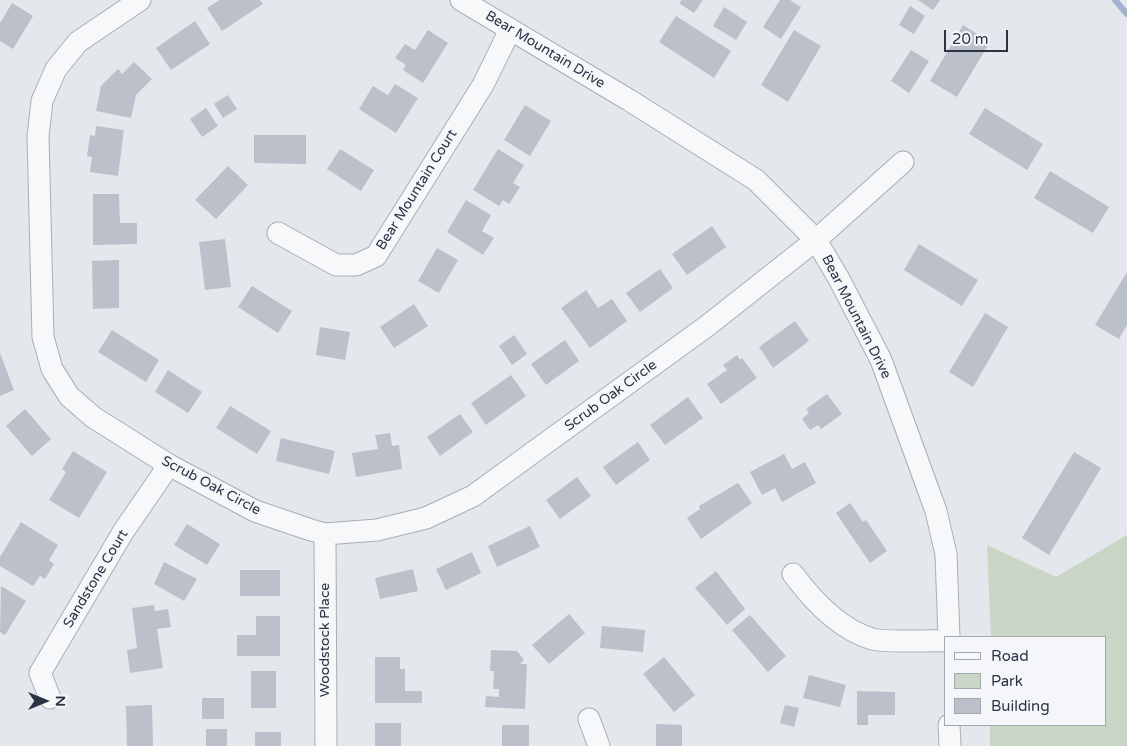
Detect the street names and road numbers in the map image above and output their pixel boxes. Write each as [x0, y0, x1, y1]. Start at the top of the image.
street label: Bear Mountain Drive [482, 8, 608, 92]
street label: Bear Mountain Court [373, 126, 461, 254]
street label: Bear Mountain Drive [818, 252, 894, 382]
street label: Scrub Oak Circle [562, 357, 660, 435]
street label: Scrub Oak Circle [158, 453, 264, 519]
street label: Sandstone Court [60, 527, 132, 631]
street label: Woodstock Place [317, 583, 333, 697]

